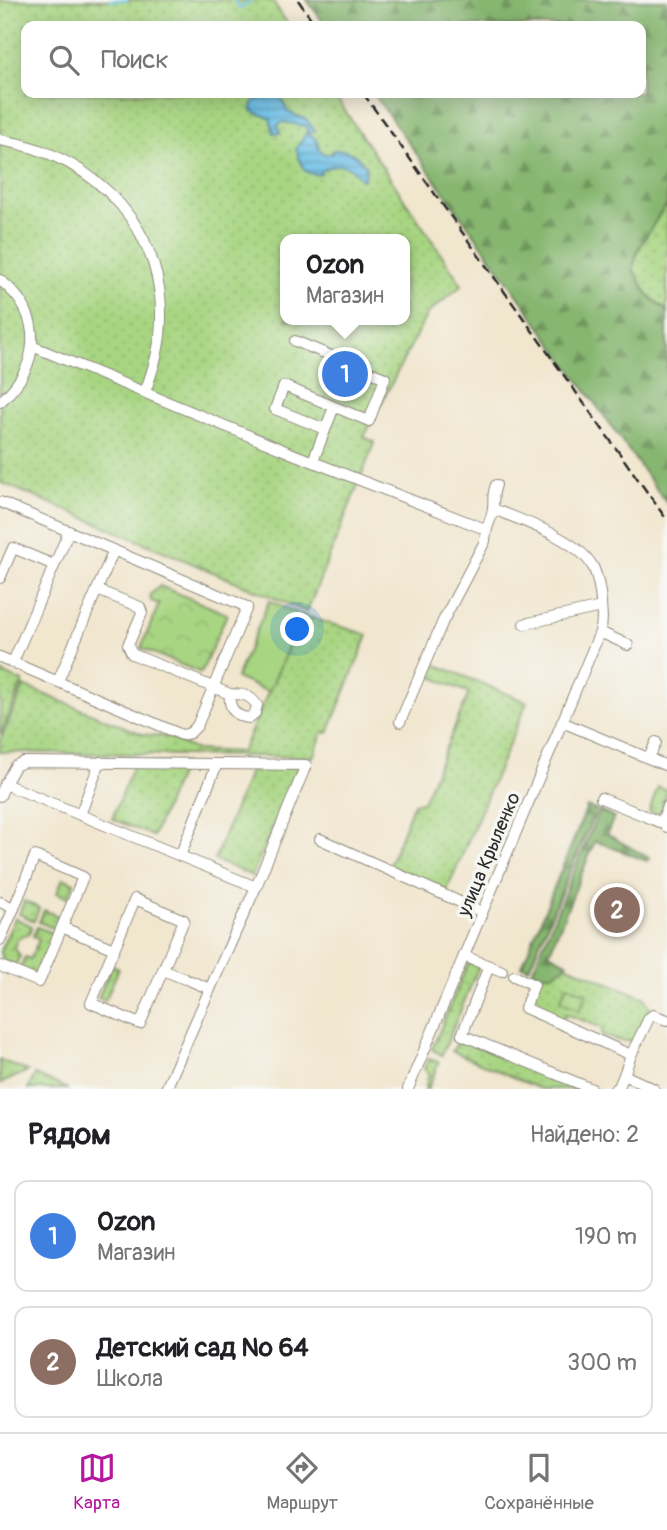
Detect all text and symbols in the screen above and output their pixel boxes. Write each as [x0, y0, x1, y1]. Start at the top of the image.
search box [21, 21, 646, 98]
icon: search [45, 41, 83, 79]
text: Поиск [101, 44, 169, 76]
popup [280, 234, 410, 325]
text: Ozon [306, 249, 364, 281]
text: Магазин [306, 281, 384, 310]
pin: 1 [322, 348, 368, 400]
your location [280, 612, 314, 646]
street label: улица Крыленко [452, 789, 526, 921]
pin: 2 [594, 884, 640, 936]
text: Рядом [28, 1116, 111, 1153]
text: Найдено: 2 [530, 1120, 639, 1149]
text: Ozon [97, 1206, 155, 1238]
text: 1 [49, 1222, 58, 1251]
text: 190 m [575, 1222, 637, 1251]
text: Магазин [97, 1238, 176, 1267]
text: Детский сад № 64 [97, 1332, 309, 1364]
text: 2 [47, 1348, 59, 1377]
text: 300 m [567, 1348, 637, 1377]
text: Школа [97, 1364, 163, 1393]
tab: Карта [73, 1449, 120, 1515]
tab: Маршрут [266, 1449, 338, 1515]
tab: Сохранённые [484, 1449, 594, 1515]

